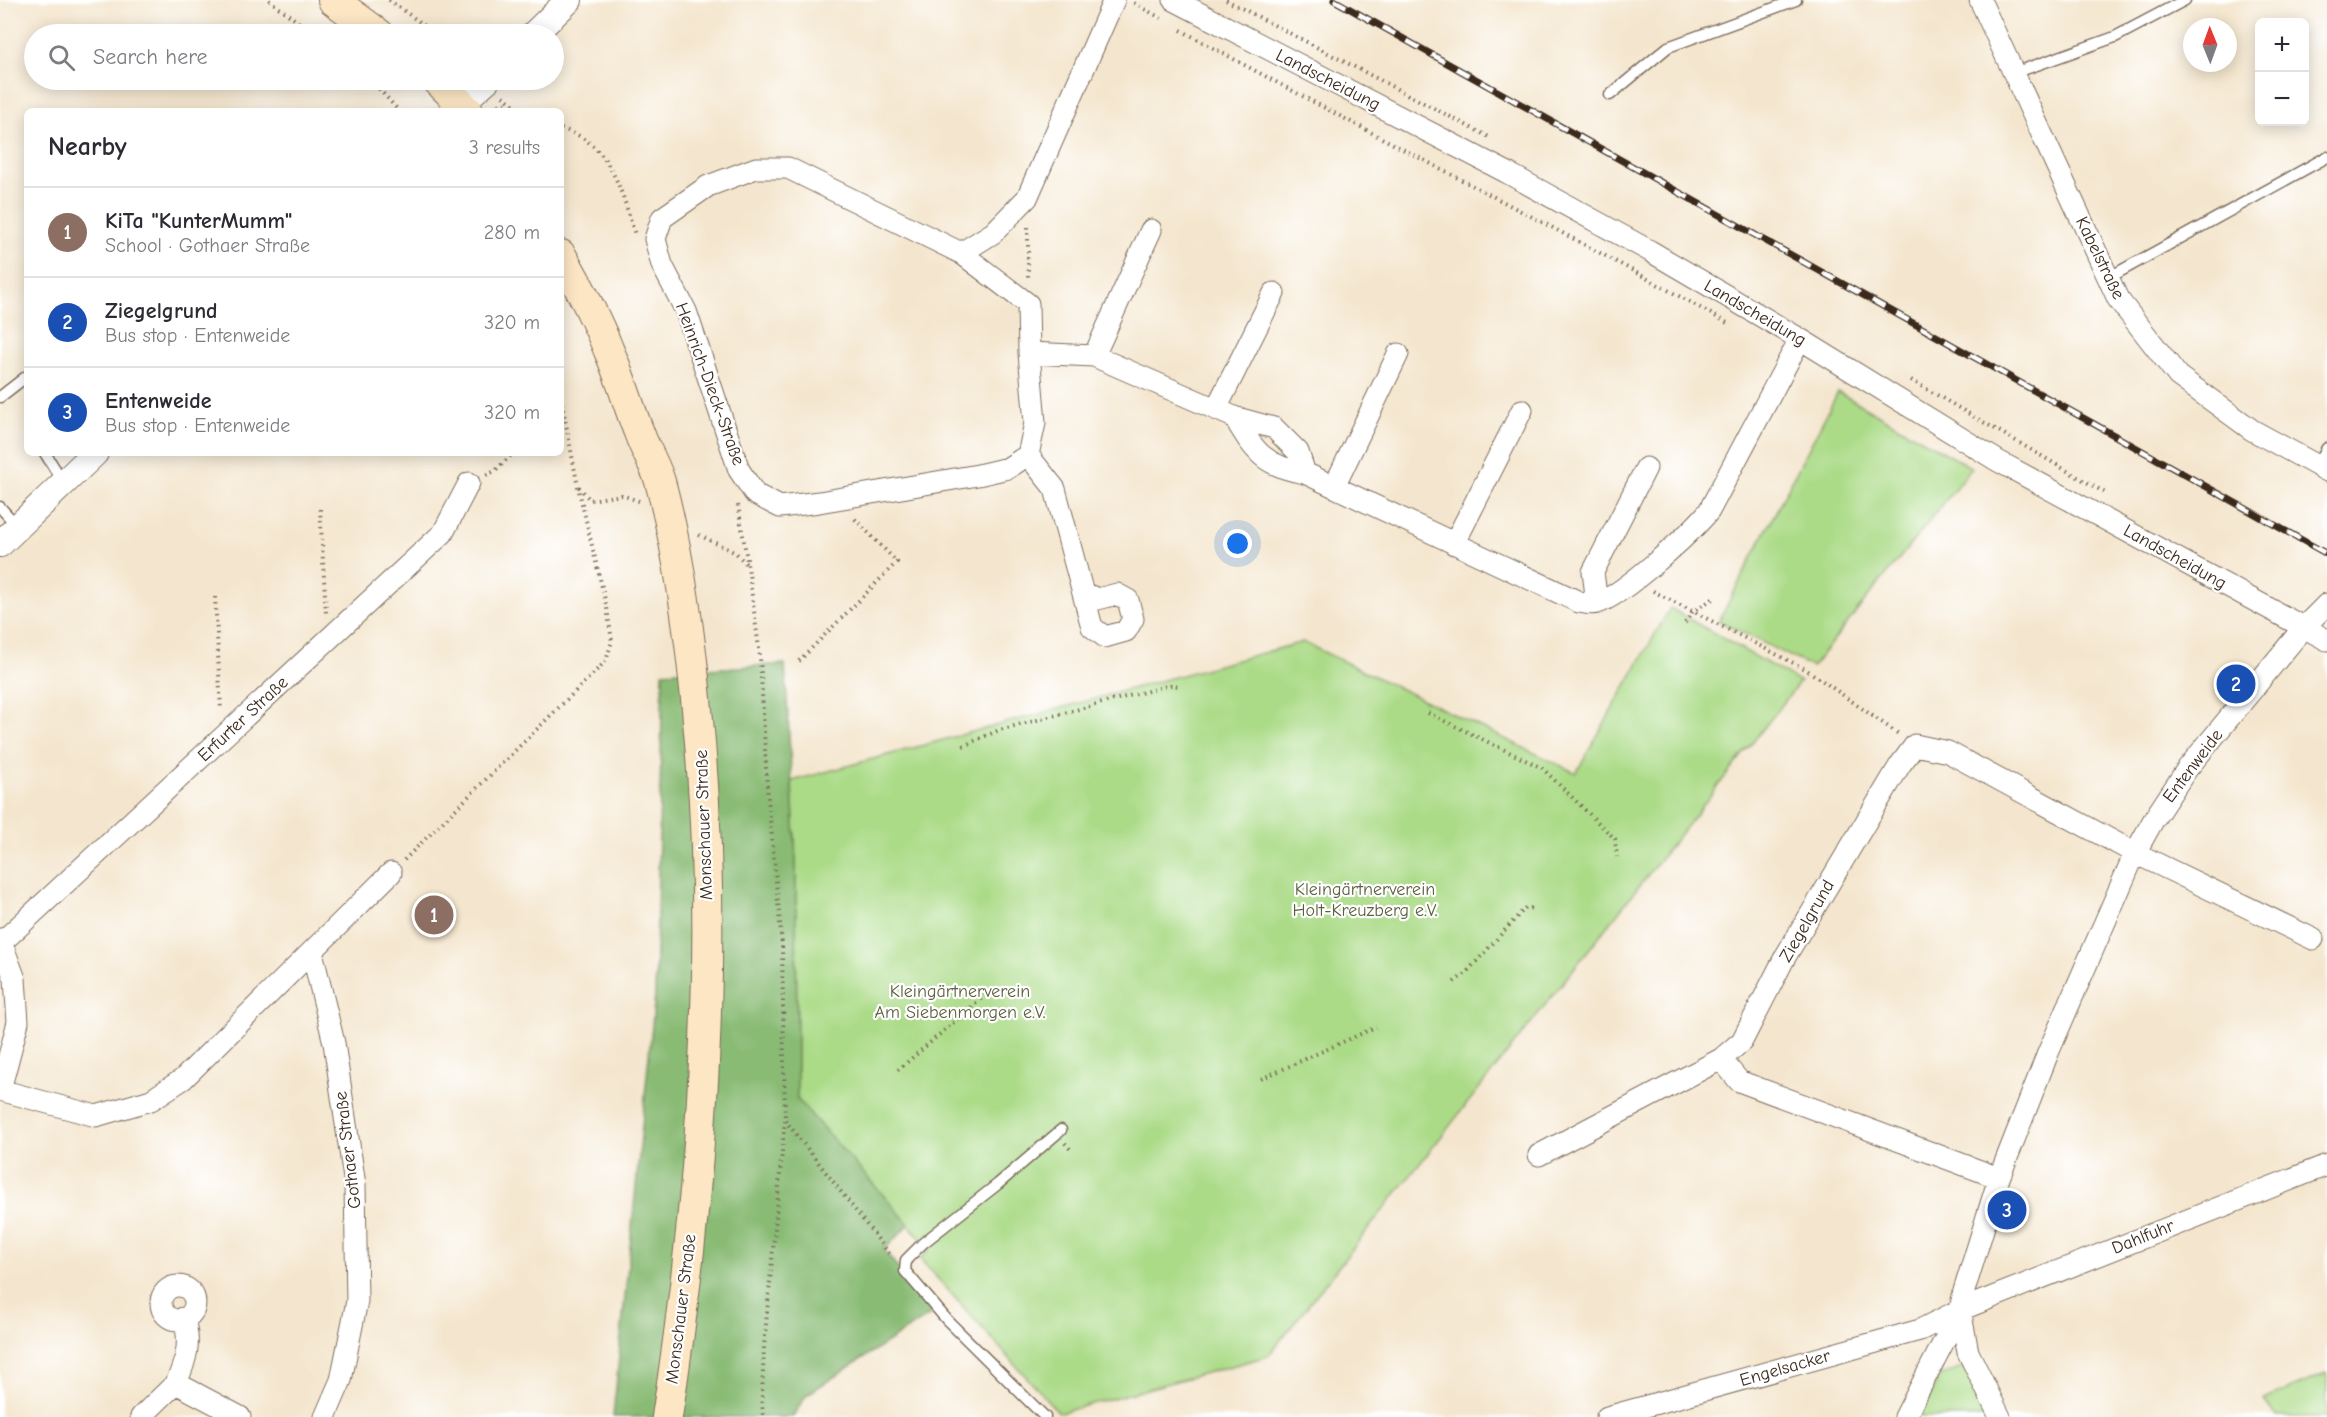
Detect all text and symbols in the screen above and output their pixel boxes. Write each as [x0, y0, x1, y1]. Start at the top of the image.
north arrow [2183, 18, 2237, 72]
map controls [2255, 18, 2309, 126]
button: + [2255, 18, 2309, 72]
search box [24, 24, 564, 90]
icon: search [45, 41, 78, 74]
text: Search here [93, 44, 208, 70]
street label: Landscheidung [1272, 45, 1384, 115]
button: − [2255, 72, 2309, 126]
text: Nearby [48, 132, 127, 162]
text: 3 results [469, 136, 540, 159]
text: KiTa "KunterMumm" [105, 208, 292, 234]
street label: Kabelstraße [2071, 213, 2129, 303]
text: 1 [64, 221, 71, 244]
text: 280 m [484, 221, 540, 244]
text: School · Gothaer Straße [105, 234, 310, 257]
street label: Landscheidung [1700, 275, 1810, 351]
text: Ziegelgrund [105, 298, 218, 324]
street label: Heinrich-Dieck-Straße [671, 300, 749, 468]
text: 2 [63, 311, 72, 334]
text: 320 m [484, 311, 540, 334]
text: Bus stop · Entenweide [105, 324, 290, 347]
text: Entenweide [105, 388, 212, 414]
text: 3 [63, 401, 72, 424]
text: 320 m [484, 401, 540, 424]
text: Bus stop · Entenweide [105, 414, 290, 437]
street label: Landscheidung [2120, 520, 2230, 594]
your location [1223, 529, 1252, 558]
pin: 2 [2216, 662, 2256, 706]
street label: Erfurter Straße [193, 672, 293, 766]
street label: Entenweide [2159, 725, 2227, 807]
street label: Monschauer Straße [691, 749, 717, 901]
street label: Ziegelgrund [1775, 876, 1839, 966]
park label: Kleingärtnerverein Holt-Kreuzberg e.V. [1293, 879, 1438, 921]
pin: 1 [414, 892, 454, 938]
park label: Kleingärtnerverein Am Siebenmorgen e.V. [875, 981, 1046, 1023]
street label: Gothaer Straße [330, 1090, 366, 1210]
pin: 3 [1988, 1188, 2026, 1232]
street label: Dahlfuhr [2109, 1215, 2178, 1259]
street label: Monschauer Straße [661, 1233, 701, 1385]
street label: Engelsacker [1737, 1345, 1834, 1391]

